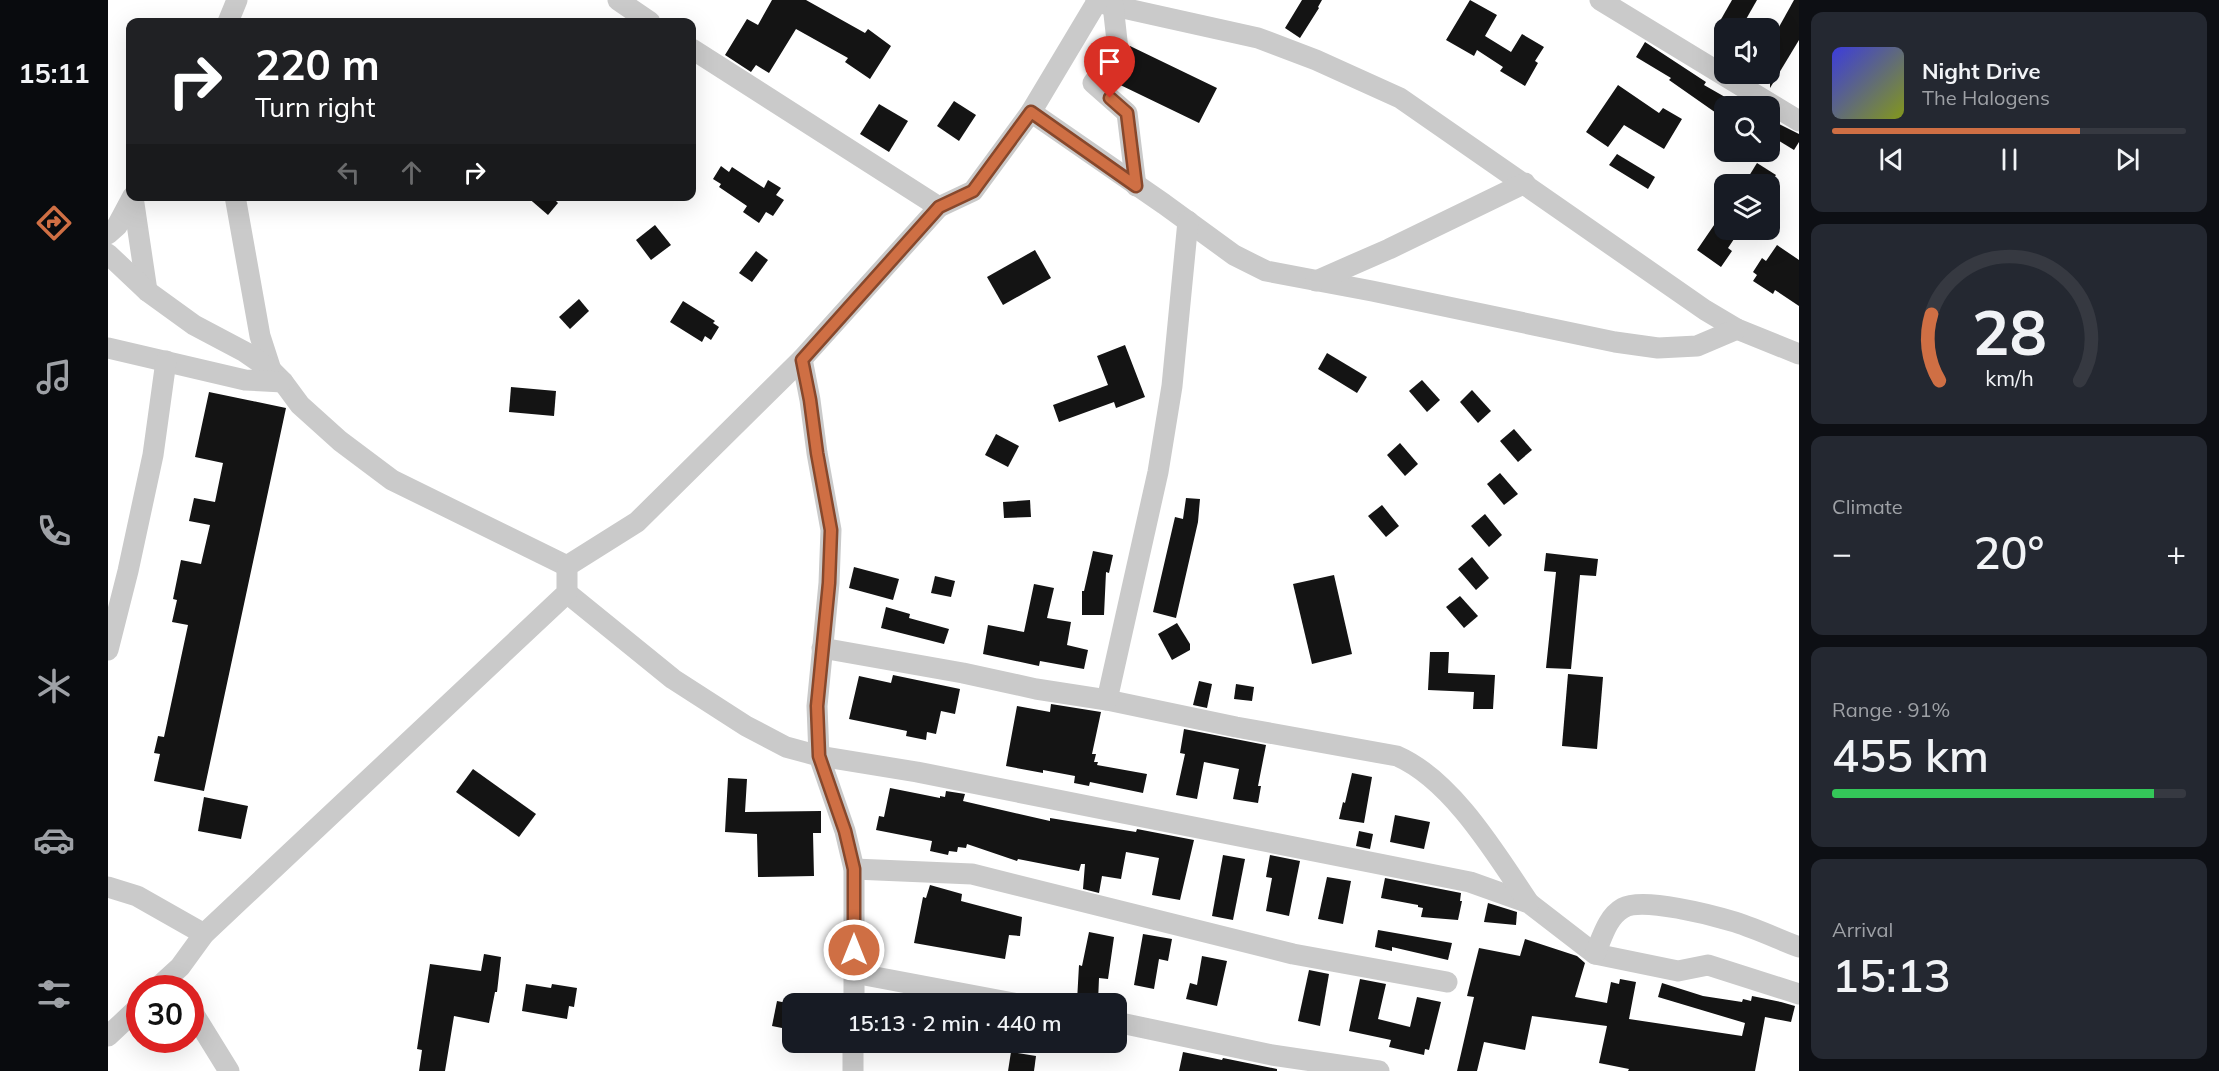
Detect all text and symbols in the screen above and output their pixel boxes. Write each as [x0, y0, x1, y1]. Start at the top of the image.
map controls [1714, 18, 1780, 240]
button: sound [1714, 18, 1780, 84]
pin [1084, 36, 1135, 98]
text: 220 m [255, 38, 380, 91]
icon: right [156, 42, 234, 120]
icon: arrive [1093, 45, 1126, 78]
text: 15:11 [18, 56, 90, 90]
text: Night Drive [1922, 57, 2041, 85]
text: The Halogens [1922, 85, 2050, 110]
text: Turn right [255, 90, 375, 124]
button: search [1714, 96, 1780, 162]
icon: previous [1875, 143, 1908, 176]
icon: pause [1993, 143, 2026, 176]
icon: next [2111, 143, 2144, 176]
icon: left [332, 156, 365, 189]
icon: ahead [395, 156, 428, 189]
icon: right [458, 156, 491, 189]
button: layers [1714, 174, 1780, 240]
icon: directions [33, 202, 75, 244]
text: 28 [1972, 292, 2046, 371]
icon: music [33, 356, 75, 398]
text: km/h [1985, 364, 2033, 391]
text: Climate [1832, 494, 1903, 519]
icon: phone [33, 510, 75, 552]
text: 20° [1974, 524, 2044, 580]
text: − [1832, 532, 1852, 573]
text: + [2166, 532, 2186, 573]
icon: climate [33, 665, 75, 707]
text: Range · 91% [1832, 697, 1950, 722]
text: 455 km [1832, 727, 1989, 783]
icon: car [33, 819, 75, 861]
text: Arrival [1832, 917, 1893, 942]
position arrow [822, 918, 886, 982]
text: 15:13 [1832, 947, 1951, 1003]
icon: filters [33, 973, 75, 1015]
speed limit sign: 30 [126, 975, 204, 1053]
text: 15:13 · 2 min · 440 m [847, 1009, 1062, 1037]

